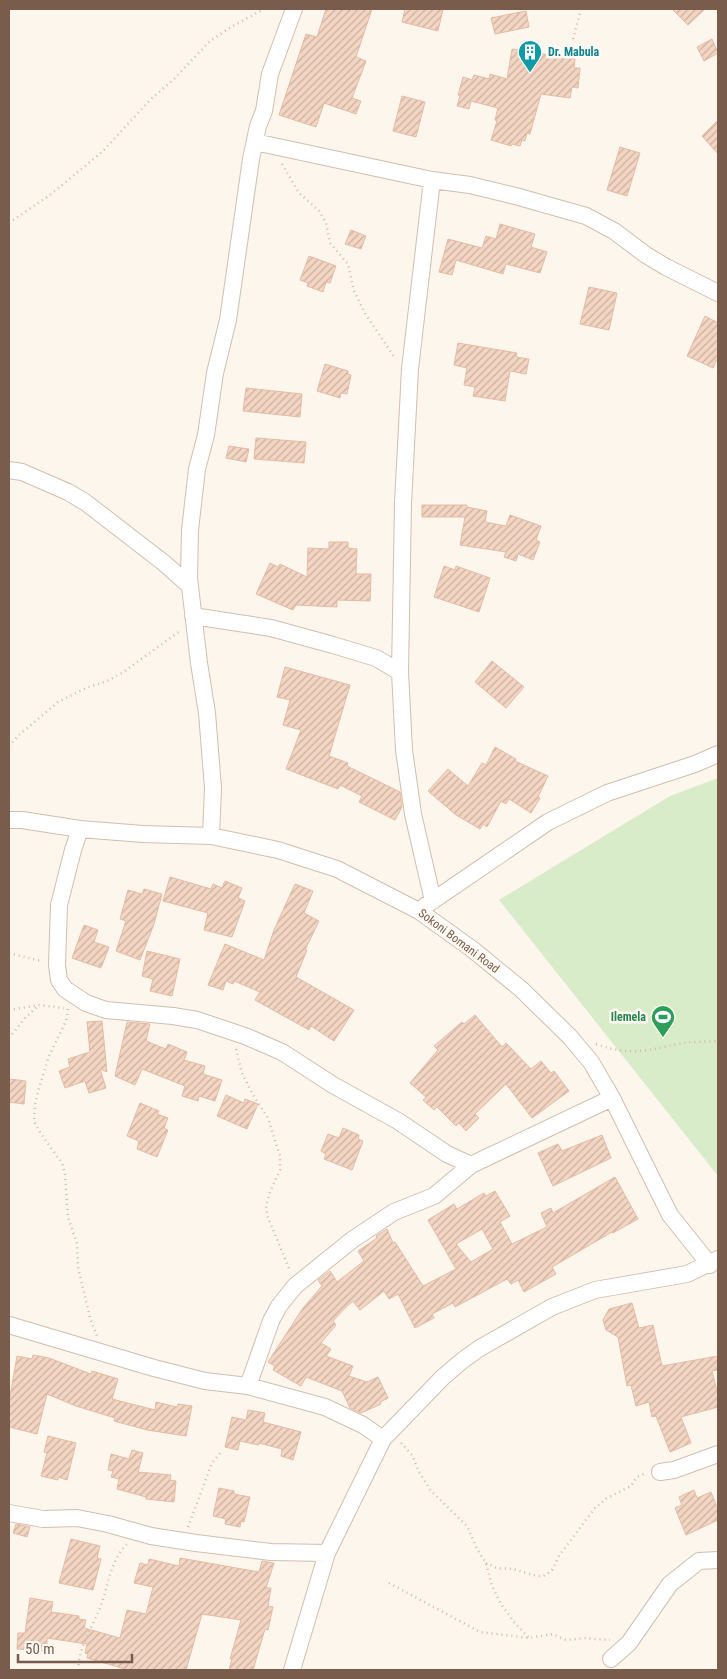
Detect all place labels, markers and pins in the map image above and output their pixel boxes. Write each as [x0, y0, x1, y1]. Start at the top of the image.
building icon: Dr. Mabula [517, 39, 543, 73]
place label: Dr. Mabula [548, 45, 600, 59]
sports icon: Ilemela [650, 1004, 676, 1038]
place label: Ilemela [611, 1010, 646, 1024]

